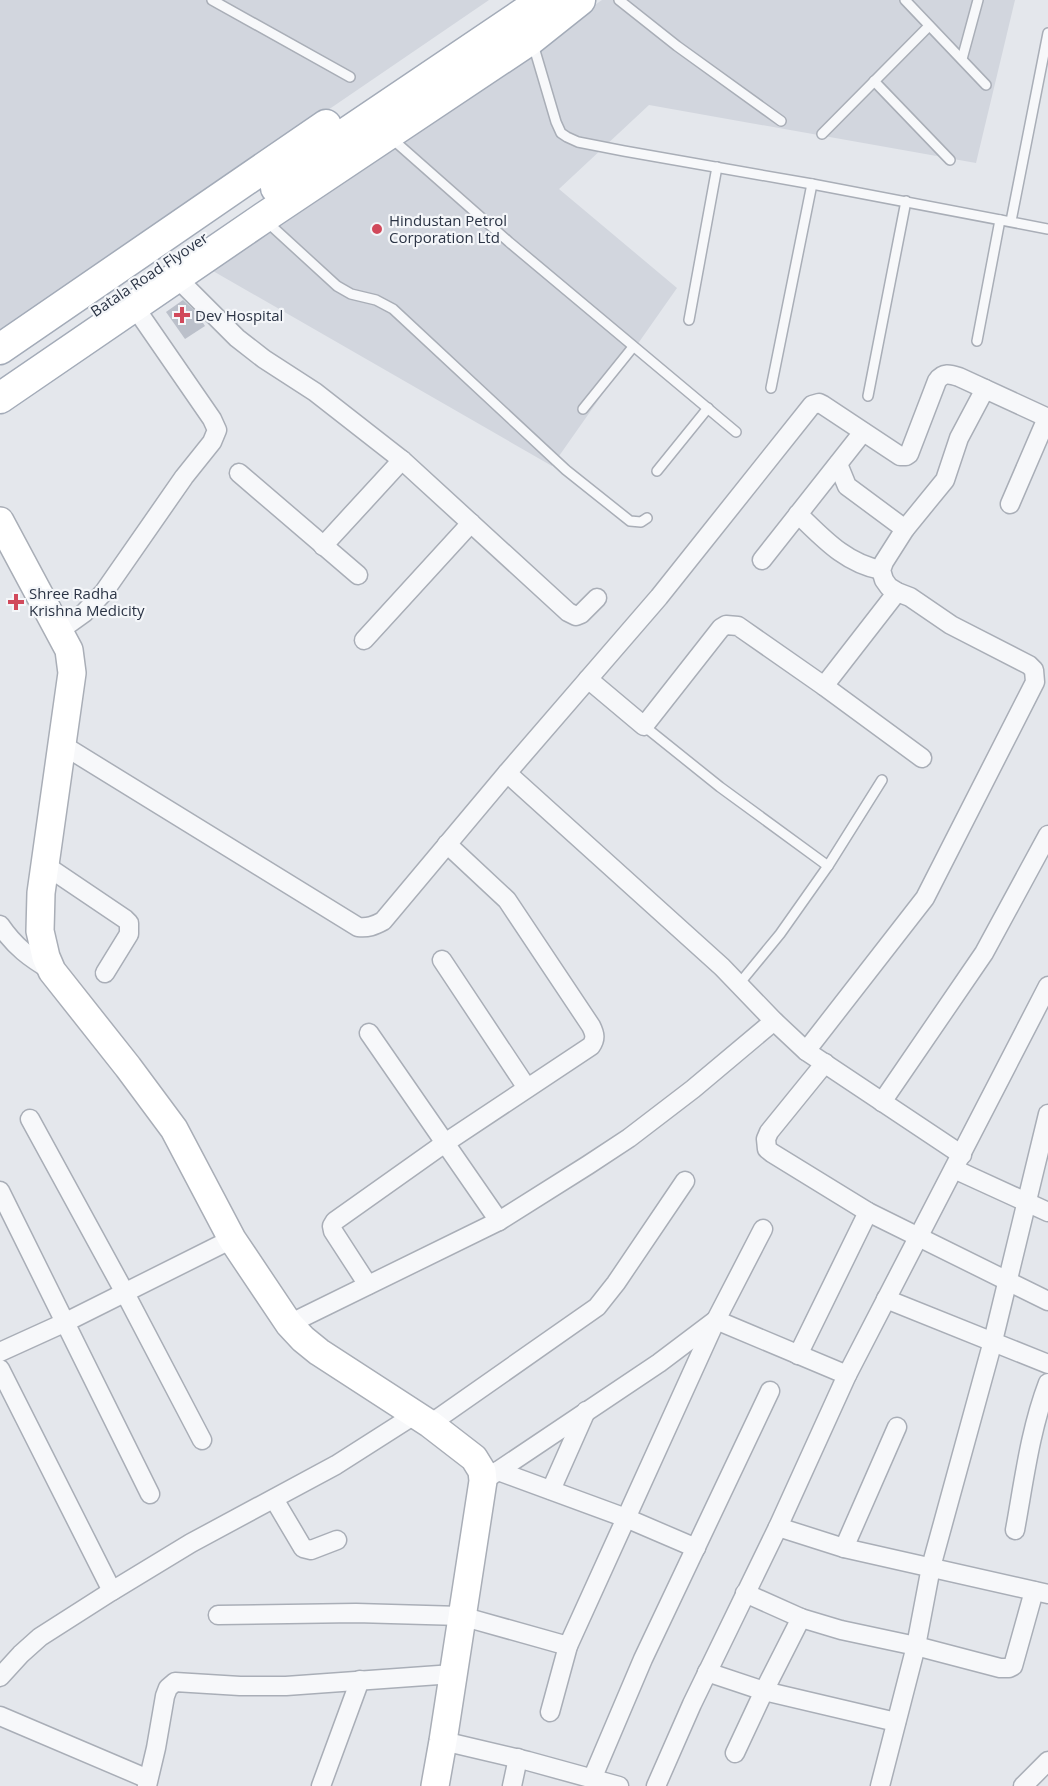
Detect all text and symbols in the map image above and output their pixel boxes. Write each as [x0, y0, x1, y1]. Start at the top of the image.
place label: Hindustan Petrol Corporation Ltd [389, 210, 507, 247]
marker: Hindustan Petrol Corporation Ltd [370, 222, 384, 236]
street label: Batala Road Flyover [86, 227, 212, 321]
place label: Dev Hospital [195, 305, 283, 325]
marker: Dev Hospital [173, 306, 191, 324]
place label: Shree Radha Krishna Medicity [29, 583, 145, 620]
marker: Shree Radha Krishna Medicity [7, 593, 25, 611]

